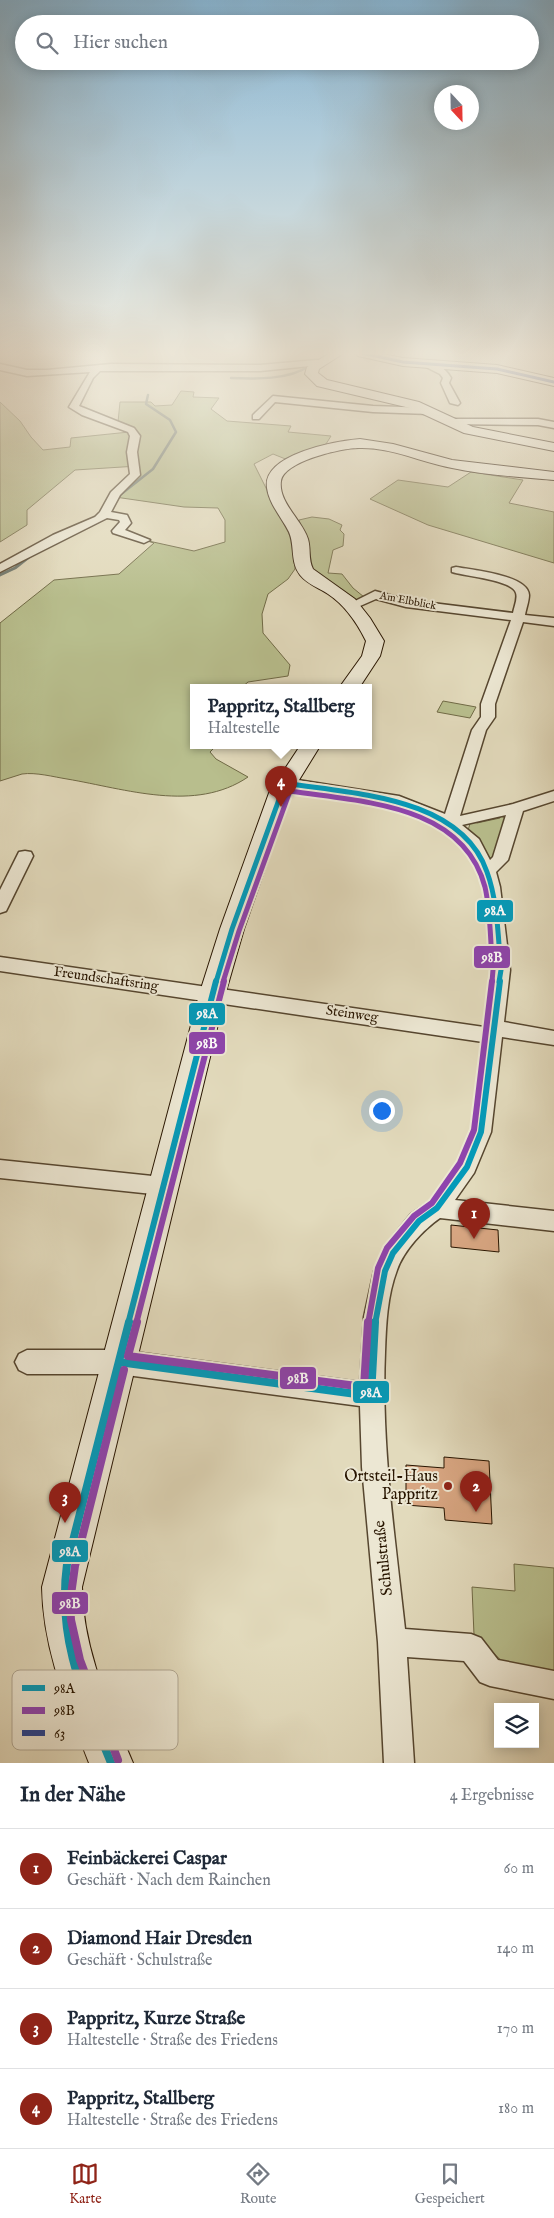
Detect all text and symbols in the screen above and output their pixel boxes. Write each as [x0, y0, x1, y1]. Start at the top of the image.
search box [15, 15, 539, 70]
icon: search [33, 29, 61, 57]
text: Hier suchen [73, 31, 168, 55]
north arrow [434, 85, 479, 130]
street label: Am Elbblick [378, 588, 438, 613]
popup [190, 684, 372, 749]
text: Pappritz, Stallberg [207, 695, 355, 719]
text: Haltestelle [207, 719, 280, 739]
pin: 4 [265, 766, 297, 807]
line badge: 98A [476, 899, 514, 923]
text: 98A [483, 902, 507, 920]
line badge: 98B [473, 945, 511, 969]
text: 98B [481, 949, 502, 967]
street label: Freundschaftsring [52, 963, 160, 995]
street label: Steinweg [325, 1001, 380, 1027]
line badge: 98A [188, 1002, 226, 1026]
text: 98A [195, 1005, 219, 1023]
line badge: 98B [188, 1031, 226, 1055]
text: 98B [196, 1035, 217, 1053]
your location [369, 1098, 395, 1124]
pin: 1 [458, 1198, 490, 1239]
line badge: 98B [279, 1366, 317, 1390]
text: 98B [287, 1370, 308, 1388]
line badge: 98A [352, 1380, 390, 1404]
text: 98A [359, 1384, 383, 1402]
place label: Ortsteil-Haus Pappritz [344, 1467, 438, 1505]
pin: 2 [460, 1471, 492, 1512]
marker: Ortsteil-Haus Pappritz [442, 1480, 454, 1492]
pin: 3 [49, 1482, 81, 1523]
street label: Schulstraße [370, 1519, 398, 1597]
line badge: 98A [51, 1539, 89, 1563]
text: 98A [58, 1543, 82, 1561]
line badge: 98B [51, 1591, 89, 1615]
text: 98B [59, 1595, 80, 1613]
legend [12, 1670, 178, 1750]
text: 98A [53, 1680, 76, 1698]
text: 98B [53, 1702, 75, 1720]
map controls [494, 1703, 539, 1748]
button: layers [494, 1703, 539, 1748]
text: 63 [54, 1725, 65, 1743]
text: In der Nähe [20, 1782, 126, 1809]
text: 4 Ergebnisse [450, 1786, 534, 1806]
text: Feinbäckerei Caspar [67, 1847, 227, 1871]
text: 1 [33, 1859, 39, 1879]
text: 60 m [504, 1859, 534, 1879]
text: Geschäft · Nach dem Rainchen [67, 1871, 271, 1891]
text: Diamond Hair Dresden [67, 1927, 252, 1951]
text: 2 [32, 1939, 40, 1959]
text: 140 m [496, 1939, 534, 1959]
text: Geschäft · Schulstraße [67, 1951, 212, 1971]
text: Pappritz, Kurze Straße [67, 2007, 245, 2031]
text: 3 [33, 2019, 39, 2039]
text: 170 m [497, 2019, 534, 2039]
text: Haltestelle · Straße des Friedens [67, 2031, 278, 2051]
text: Pappritz, Stallberg [67, 2087, 214, 2111]
text: 4 [32, 2099, 40, 2119]
text: 180 m [498, 2099, 534, 2119]
text: Haltestelle · Straße des Friedens [67, 2111, 278, 2131]
tab: Karte [69, 2160, 102, 2208]
tab: Route [240, 2160, 277, 2208]
tab: Gespeichert [415, 2160, 485, 2208]

